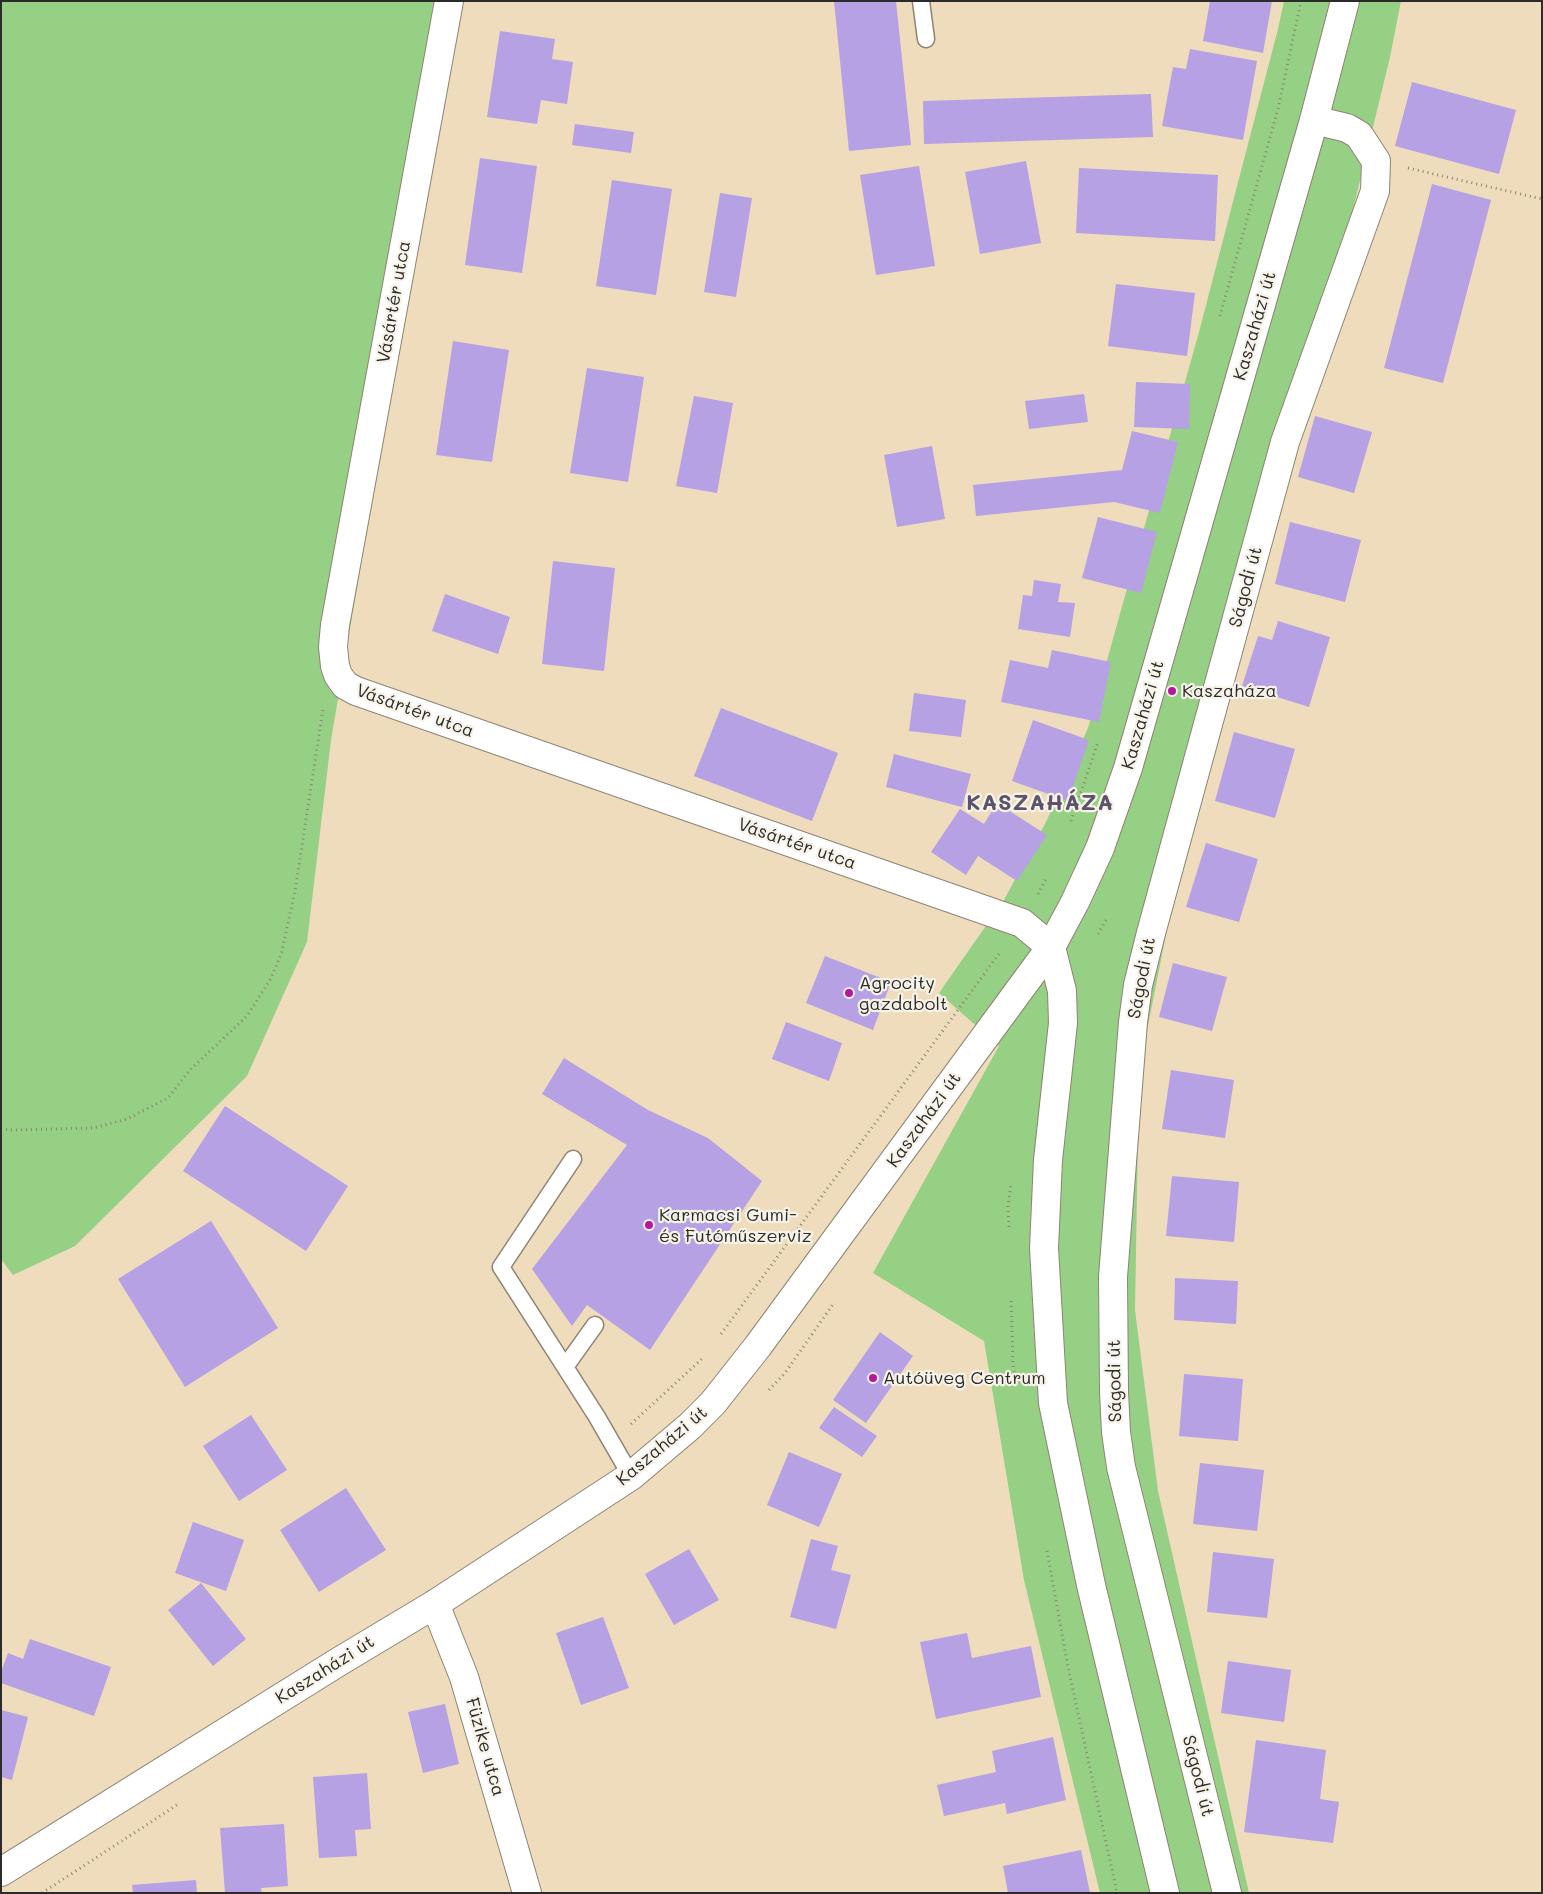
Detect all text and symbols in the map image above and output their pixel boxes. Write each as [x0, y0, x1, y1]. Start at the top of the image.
street label: Vásártér utca [373, 239, 415, 365]
street label: Kaszaházi út [1229, 269, 1281, 383]
street label: Ságodi út [1225, 544, 1267, 630]
street label: Kaszaházi út [1117, 658, 1169, 772]
street label: Vásártér utca [353, 680, 477, 742]
place label: Kaszaháza [1182, 680, 1277, 702]
marker: Kaszaháza [1166, 685, 1178, 697]
district label: KASZAHÁZA [965, 790, 1115, 816]
street label: Vásártér utca [735, 814, 859, 874]
street label: Ságodi út [1123, 935, 1161, 1021]
place label: Agrocity gazdabolt [859, 972, 948, 1014]
marker: Agrocity gazdabolt [843, 987, 855, 999]
street label: Kaszaházi út [882, 1068, 966, 1172]
place label: Karmacsi Gumi- és Futóműszerviz [659, 1204, 812, 1246]
marker: Karmacsi Gumi- és Futóműszerviz [643, 1219, 655, 1231]
street label: Ságodi út [1103, 1339, 1127, 1423]
place label: Autóüveg Centrum [883, 1367, 1046, 1389]
marker: Autóüveg Centrum [867, 1372, 879, 1384]
street label: Kaszaházi út [612, 1402, 712, 1490]
street label: Kaszaházi út [272, 1631, 378, 1709]
street label: Füzike utca [461, 1695, 509, 1799]
street label: Ságodi út [1177, 1733, 1219, 1819]

